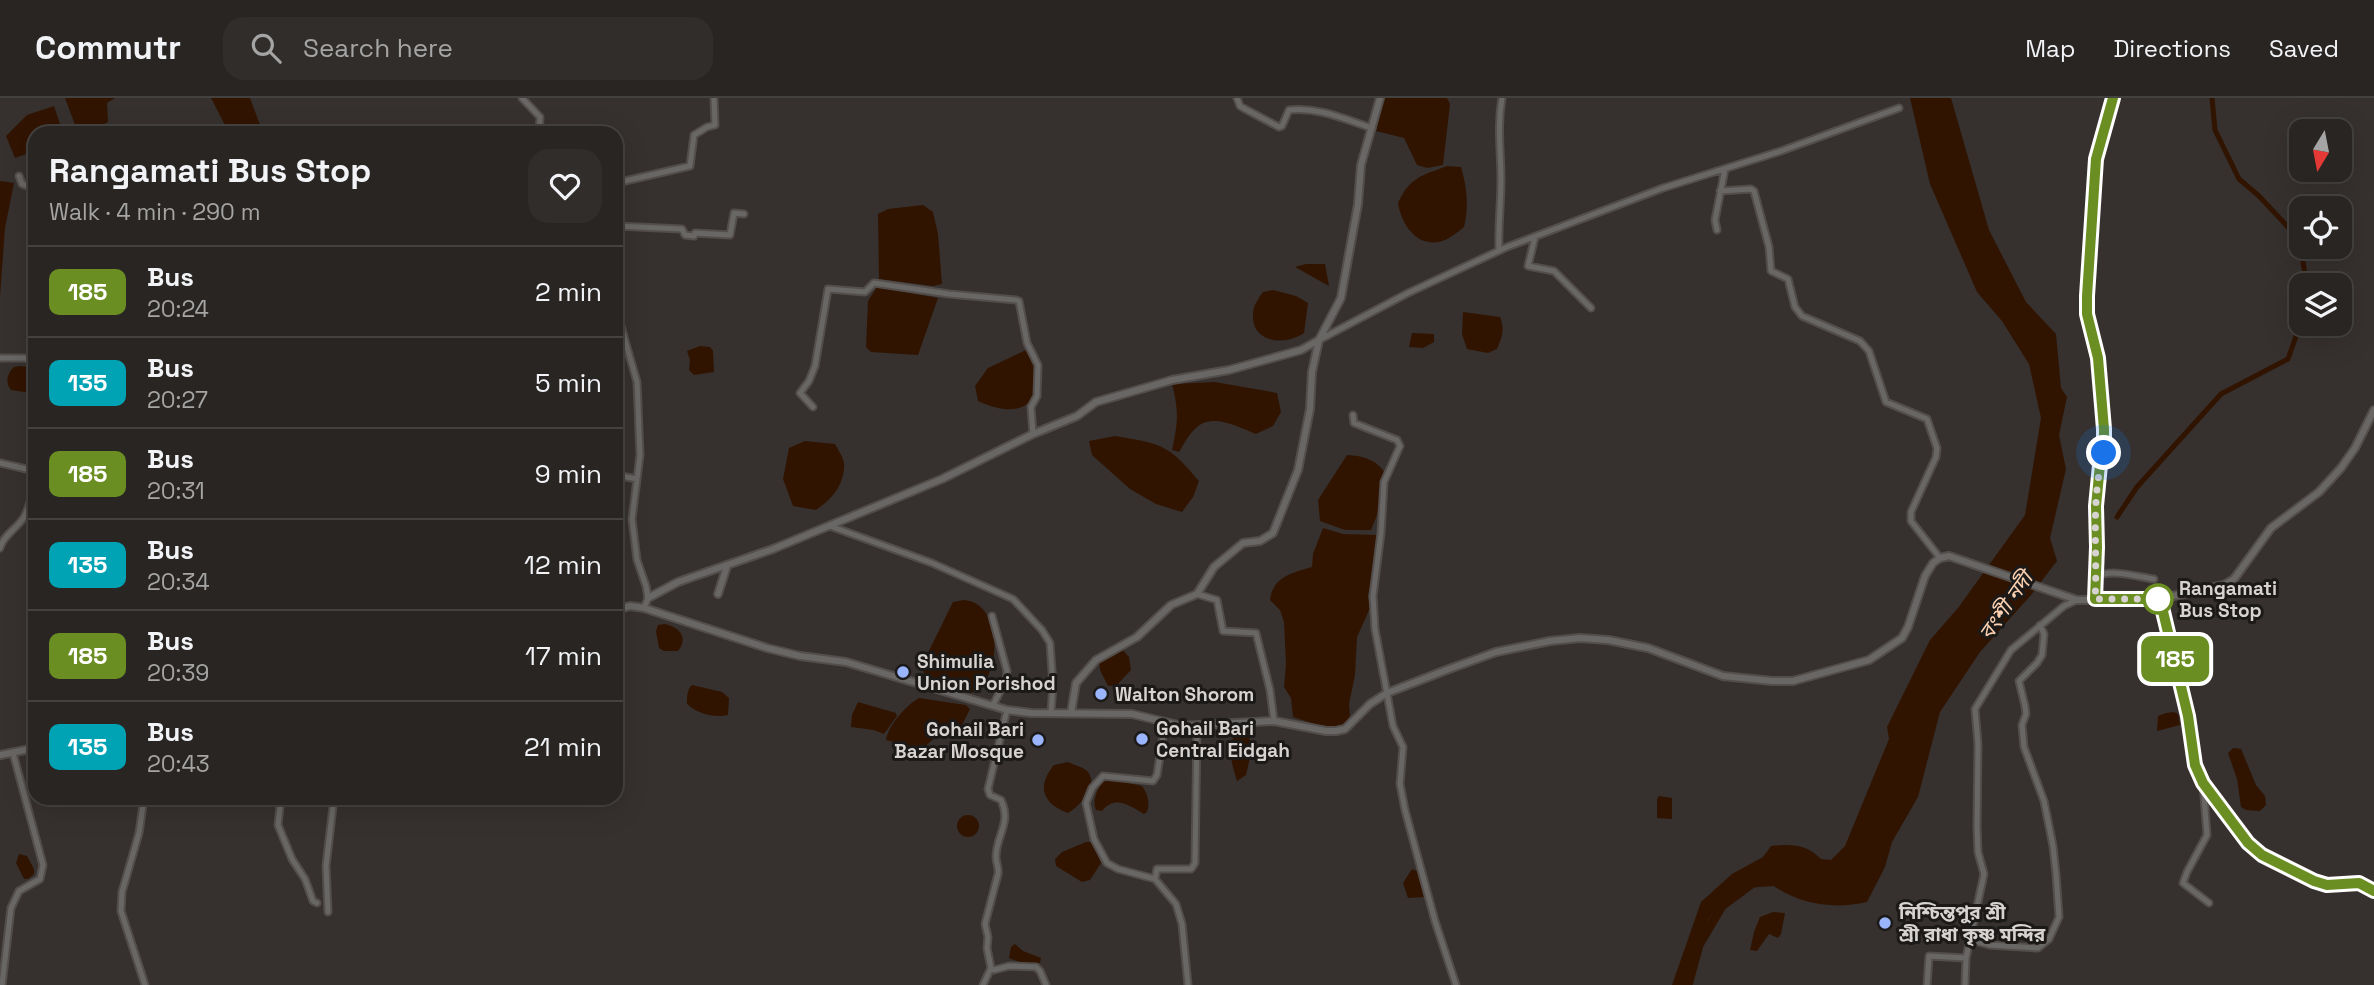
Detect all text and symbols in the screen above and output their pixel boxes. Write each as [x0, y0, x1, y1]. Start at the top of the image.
search box [223, 17, 713, 80]
text: Commutr [35, 27, 181, 69]
icon: search [247, 29, 285, 67]
text: Search here [303, 31, 453, 65]
text: Map [2025, 33, 2075, 64]
text: Directions [2113, 33, 2231, 64]
text: Saved [2269, 33, 2339, 64]
north arrow [2289, 119, 2352, 182]
map controls [2289, 119, 2352, 336]
button: heart [528, 149, 602, 223]
text: Rangamati Bus Stop [49, 150, 371, 192]
button: locate [2289, 196, 2352, 259]
text: Walk · 4 min · 290 m [49, 197, 261, 227]
text: Bus [147, 260, 194, 294]
button: layers [2289, 273, 2352, 336]
text: 2 min [535, 275, 602, 309]
text: 185 [68, 276, 107, 307]
text: 20:24 [147, 294, 209, 324]
text: Bus [147, 351, 194, 385]
text: 5 min [535, 366, 602, 400]
text: 135 [68, 367, 107, 398]
text: 20:27 [147, 385, 208, 415]
your location [2086, 435, 2121, 470]
text: Bus [147, 442, 194, 476]
text: 9 min [535, 457, 602, 491]
text: 185 [68, 458, 107, 489]
text: 20:31 [147, 476, 205, 506]
text: Bus [147, 533, 194, 567]
text: 12 min [524, 548, 602, 582]
text: 135 [68, 549, 107, 580]
water label: বংশী নদী [1972, 563, 2041, 645]
text: 20:34 [147, 567, 210, 597]
place label: Rangamati Bus Stop [2179, 576, 2277, 623]
marker: Rangamati Bus Stop [2143, 584, 2173, 614]
text: Bus [147, 624, 194, 658]
line badge: 185 [2135, 636, 2215, 682]
text: 17 min [525, 639, 602, 673]
text: 185 [68, 640, 107, 671]
text: 185 [2155, 643, 2195, 674]
place label: Shimulia Union Porishod [917, 649, 1056, 696]
text: 20:39 [147, 658, 209, 688]
marker: Shimulia Union Porishod [895, 664, 911, 680]
place label: Walton Shorom [1115, 682, 1254, 707]
marker: Walton Shorom [1093, 686, 1109, 702]
text: Bus [147, 715, 194, 749]
place label: Gohail Bari Central Eidgah [1156, 716, 1290, 763]
place label: Gohail Bari Bazar Mosque [894, 717, 1024, 764]
text: 21 min [524, 730, 602, 764]
text: 135 [68, 731, 107, 762]
marker: Gohail Bari Central Eidgah [1134, 731, 1150, 747]
marker: Gohail Bari Bazar Mosque [1030, 732, 1046, 748]
text: 20:43 [147, 749, 210, 779]
place label: নিশ্চিন্তপুর শ্রী শ্রী রাধা কৃষ্ণ মন্দির [1898, 900, 2046, 947]
marker: নিশ্চিন্তপুর শ্রী শ্রী রাধা কৃষ্ণ মন্দির [1877, 915, 1893, 931]

